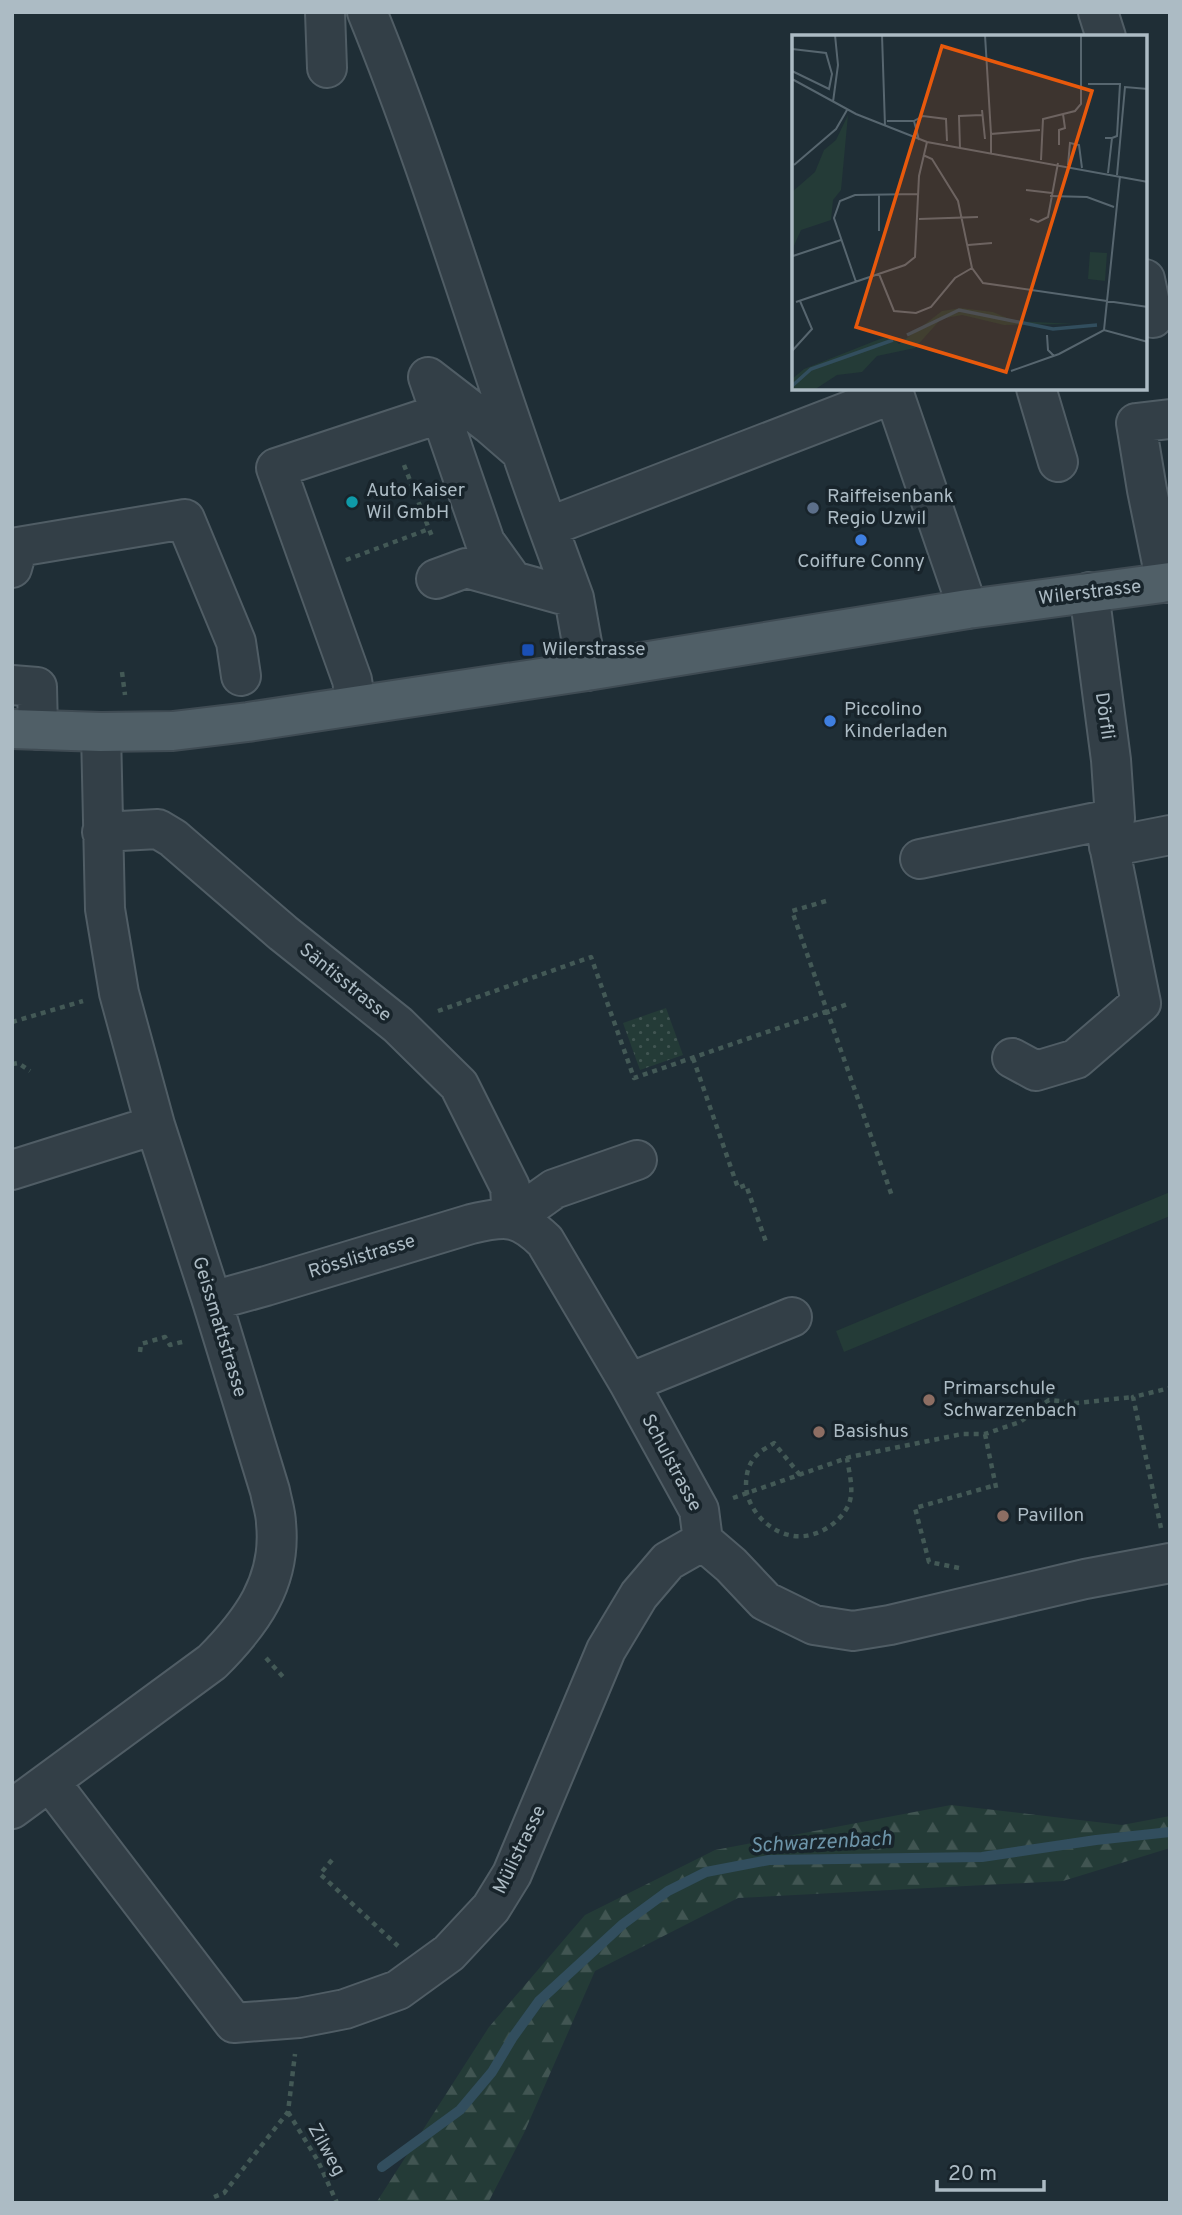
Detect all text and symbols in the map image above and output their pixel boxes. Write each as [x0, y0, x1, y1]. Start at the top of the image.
inset map [792, 35, 1147, 390]
place label: Auto Kaiser Wil GmbH [366, 479, 466, 525]
place label: Raiffeisenbank Regio Uzwil [827, 485, 954, 531]
marker: Auto Kaiser Wil GmbH [344, 494, 360, 510]
marker: Raiffeisenbank Regio Uzwil [805, 500, 821, 516]
marker: Coiffure Conny [853, 532, 869, 548]
place label: Coiffure Conny [797, 550, 925, 574]
street label: Wilerstrasse [1037, 575, 1143, 611]
place label: Wilerstrasse [542, 638, 645, 662]
marker: Wilerstrasse [520, 642, 536, 658]
street label: Dörfli [1089, 691, 1119, 741]
place label: Piccolino Kinderladen [844, 698, 948, 744]
marker: Piccolino Kinderladen [822, 713, 838, 729]
street label: Säntisstrasse [294, 938, 396, 1028]
street label: Rösslistrasse [306, 1229, 418, 1285]
street label: Geissmattstrasse [186, 1254, 252, 1400]
place label: Primarschule Schwarzenbach [943, 1377, 1077, 1423]
marker: Primarschule Schwarzenbach [921, 1392, 937, 1408]
street label: Schulstrasse [635, 1410, 707, 1516]
place label: Basishus [833, 1420, 909, 1444]
marker: Basishus [811, 1424, 827, 1440]
place label: Pavillon [1017, 1504, 1084, 1528]
marker: Pavillon [995, 1508, 1011, 1524]
street label: Mülistrasse [488, 1802, 552, 1898]
water label: Schwarzenbach [749, 1826, 893, 1860]
street label: Zilweg [302, 2119, 350, 2181]
scale bar [937, 2148, 1044, 2192]
text: 20 m [948, 2161, 997, 2188]

